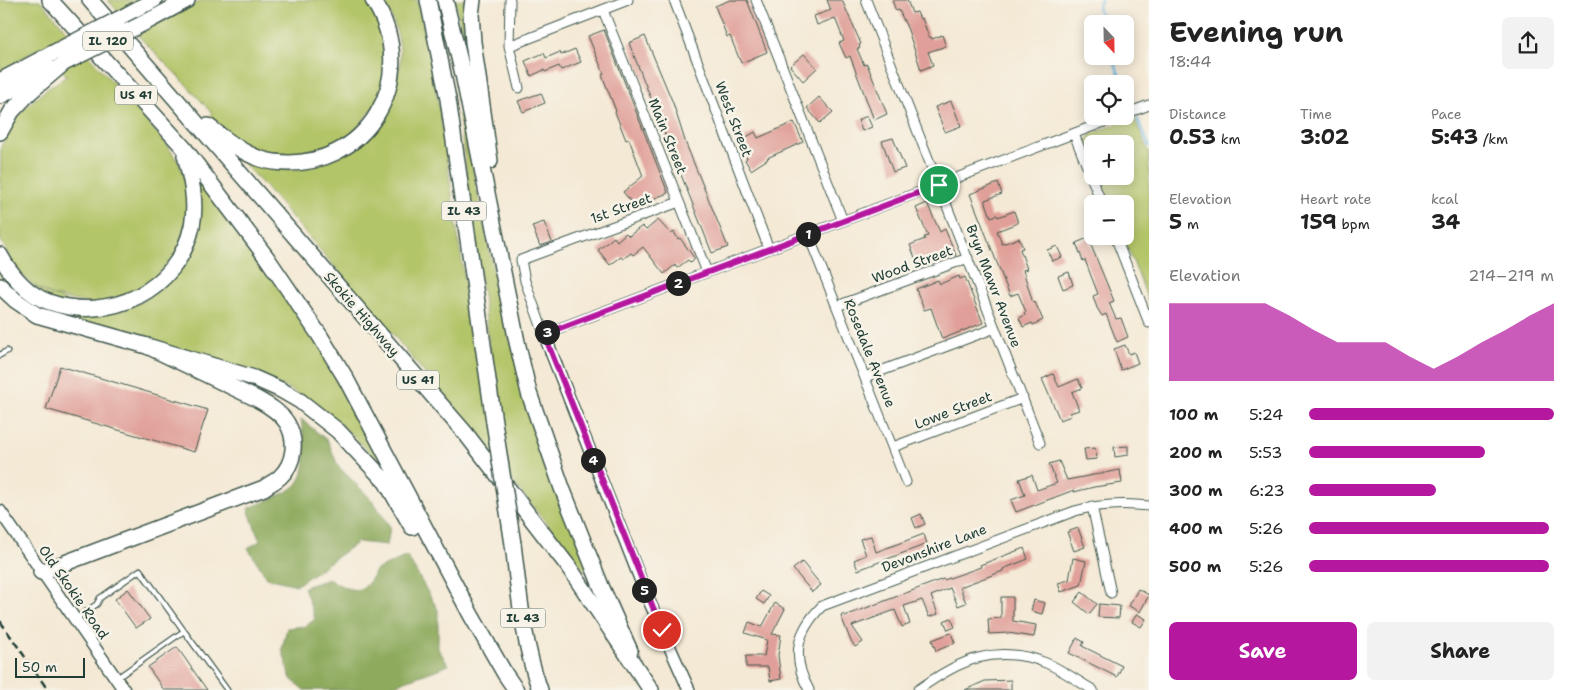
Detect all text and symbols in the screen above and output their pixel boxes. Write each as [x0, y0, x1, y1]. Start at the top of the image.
text: Evening run [1169, 13, 1344, 51]
north arrow [1084, 15, 1134, 65]
map controls [1084, 15, 1134, 245]
button: share [1502, 17, 1554, 69]
road number: IL 120 [83, 31, 133, 50]
text: 18:44 [1169, 51, 1211, 72]
button: locate [1084, 75, 1134, 125]
street label: West Street [711, 79, 757, 159]
road number: US 41 [115, 86, 157, 104]
street label: Main Street [645, 95, 691, 177]
text: Distance [1169, 105, 1226, 123]
text: Time [1300, 105, 1332, 123]
text: Pace [1431, 105, 1462, 123]
text: 0.53 [1169, 123, 1216, 151]
text: 3:02 [1300, 123, 1349, 151]
text: 5:43 [1431, 123, 1478, 151]
text: km [1216, 130, 1241, 148]
text: /km [1478, 130, 1508, 148]
button: + [1084, 135, 1134, 185]
pin [918, 164, 960, 206]
icon: arrive [925, 171, 953, 199]
street label: 1st Street [588, 189, 654, 227]
text: Elevation [1169, 190, 1232, 208]
text: Heart rate [1300, 190, 1371, 208]
text: kcal [1431, 190, 1458, 208]
button: − [1084, 195, 1134, 245]
road number: IL 43 [442, 202, 486, 220]
text: 5 [1169, 208, 1182, 236]
text: 159 [1300, 208, 1337, 236]
text: 34 [1431, 208, 1460, 236]
text: m [1182, 215, 1199, 233]
text: bpm [1337, 215, 1370, 233]
pin: 1 [796, 222, 820, 246]
street label: Bryn Mawr Avenue [962, 222, 1026, 350]
text: 1 [805, 225, 812, 243]
street label: Wood Street [869, 241, 955, 287]
text: Elevation [1169, 265, 1241, 286]
text: 214–219 m [1468, 265, 1554, 286]
street label: Skokie Highway [320, 268, 404, 360]
pin: 2 [666, 270, 690, 296]
text: 2 [674, 274, 683, 292]
street label: Rosedale Avenue [840, 296, 900, 410]
pin: 3 [534, 320, 560, 344]
text: 3 [543, 323, 552, 341]
road number: US 41 [397, 370, 439, 390]
street label: Lowe Street [912, 387, 994, 433]
text: 100 m [1169, 404, 1218, 425]
text: 5:24 [1249, 404, 1283, 425]
text: 200 m [1169, 442, 1222, 463]
text: 5:53 [1249, 442, 1283, 463]
pin: 4 [580, 448, 606, 472]
text: 4 [589, 451, 598, 469]
text: 300 m [1169, 480, 1223, 501]
text: 6:23 [1249, 480, 1285, 501]
text: 400 m [1169, 518, 1223, 539]
text: 5:26 [1249, 518, 1283, 539]
street label: Devonshire Lane [879, 520, 989, 576]
street label: Old Skokie Road [35, 542, 113, 643]
text: 500 m [1169, 556, 1221, 577]
text: 5:26 [1249, 556, 1283, 577]
pin: 5 [632, 578, 656, 602]
text: 5 [640, 581, 649, 599]
road number: IL 43 [500, 608, 546, 628]
pin [641, 609, 683, 651]
icon: check [648, 616, 676, 644]
button: Save [1169, 622, 1357, 680]
button: Share [1367, 622, 1554, 680]
scale bar [15, 655, 85, 678]
text: 50 m [22, 658, 57, 676]

